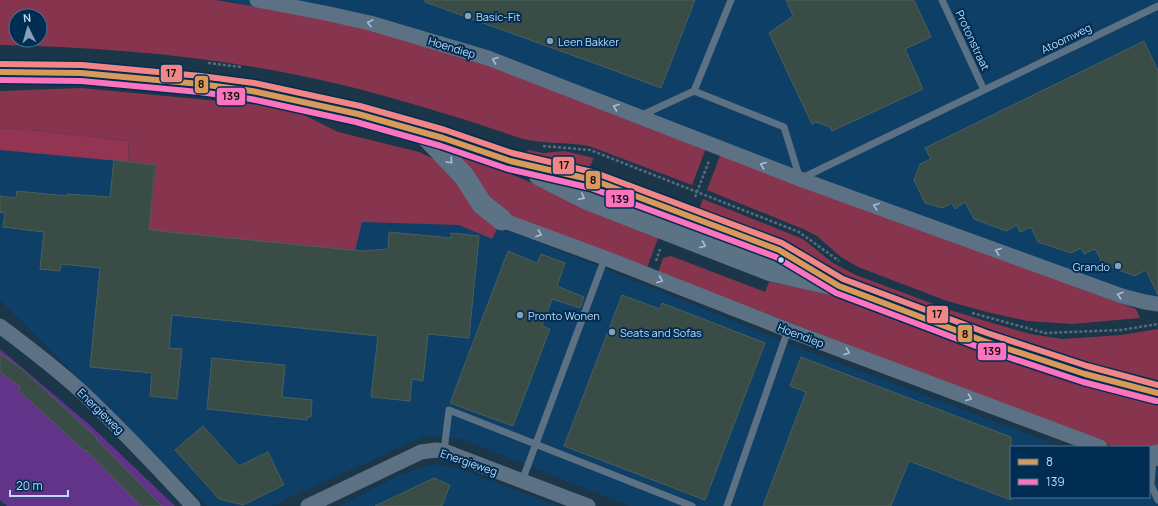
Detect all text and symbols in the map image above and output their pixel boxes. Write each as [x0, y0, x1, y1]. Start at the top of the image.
street label: Protonstraat [953, 7, 993, 73]
north arrow [8, 8, 48, 48]
place label: Basic-Fit [476, 9, 520, 24]
text: N [22, 10, 32, 25]
marker: Basic-Fit [463, 11, 473, 21]
street label: Atoomweg [1038, 19, 1094, 57]
one-way arrow [367, 20, 374, 28]
street label: Hoendiep [427, 33, 478, 61]
place label: Leen Bakker [558, 34, 619, 49]
marker: Leen Bakker [545, 36, 555, 46]
one-way arrow [492, 57, 499, 65]
line badge: 17 [160, 64, 183, 83]
text: 17 [166, 65, 176, 80]
line badge: 8 [194, 75, 209, 94]
text: 8 [198, 76, 205, 91]
line badge: 139 [216, 87, 246, 106]
text: 139 [222, 88, 240, 103]
one-way arrow [613, 103, 620, 111]
line badge: 17 [552, 156, 575, 175]
one-way arrow [445, 157, 452, 164]
text: 17 [559, 157, 569, 172]
one-way arrow [760, 161, 767, 169]
line badge: 8 [585, 170, 601, 190]
text: 8 [590, 172, 597, 187]
line badge: 139 [605, 189, 635, 208]
text: 139 [611, 191, 629, 206]
one-way arrow [578, 192, 585, 200]
one-way arrow [872, 203, 879, 211]
one-way arrow [535, 229, 542, 237]
one-way arrow [700, 240, 707, 248]
one-way arrow [994, 247, 1001, 255]
unlabelled marker [776, 255, 786, 265]
place label: Grando [1073, 259, 1110, 274]
marker: Grando [1113, 261, 1123, 271]
one-way arrow [657, 275, 664, 283]
one-way arrow [1117, 291, 1124, 300]
line badge: 17 [926, 305, 949, 324]
text: 17 [932, 306, 942, 321]
place label: Pronto Wonen [528, 308, 600, 323]
marker: Pronto Wonen [515, 310, 525, 320]
street label: Hoendiep [776, 319, 827, 351]
line badge: 8 [957, 324, 973, 343]
place label: Seats and Sofas [620, 325, 702, 340]
text: 8 [962, 326, 969, 341]
marker: Seats and Sofas [607, 327, 617, 337]
line badge: 139 [977, 342, 1007, 361]
text: 139 [983, 343, 1001, 358]
one-way arrow [843, 348, 850, 356]
street label: Energieweg [74, 385, 128, 437]
one-way arrow [965, 393, 972, 401]
street label: Energieweg [438, 445, 500, 479]
legend [1010, 446, 1150, 498]
text: 8 [1046, 453, 1053, 470]
scale bar [10, 472, 68, 498]
text: 139 [1046, 473, 1065, 490]
text: 20 m [16, 477, 43, 494]

